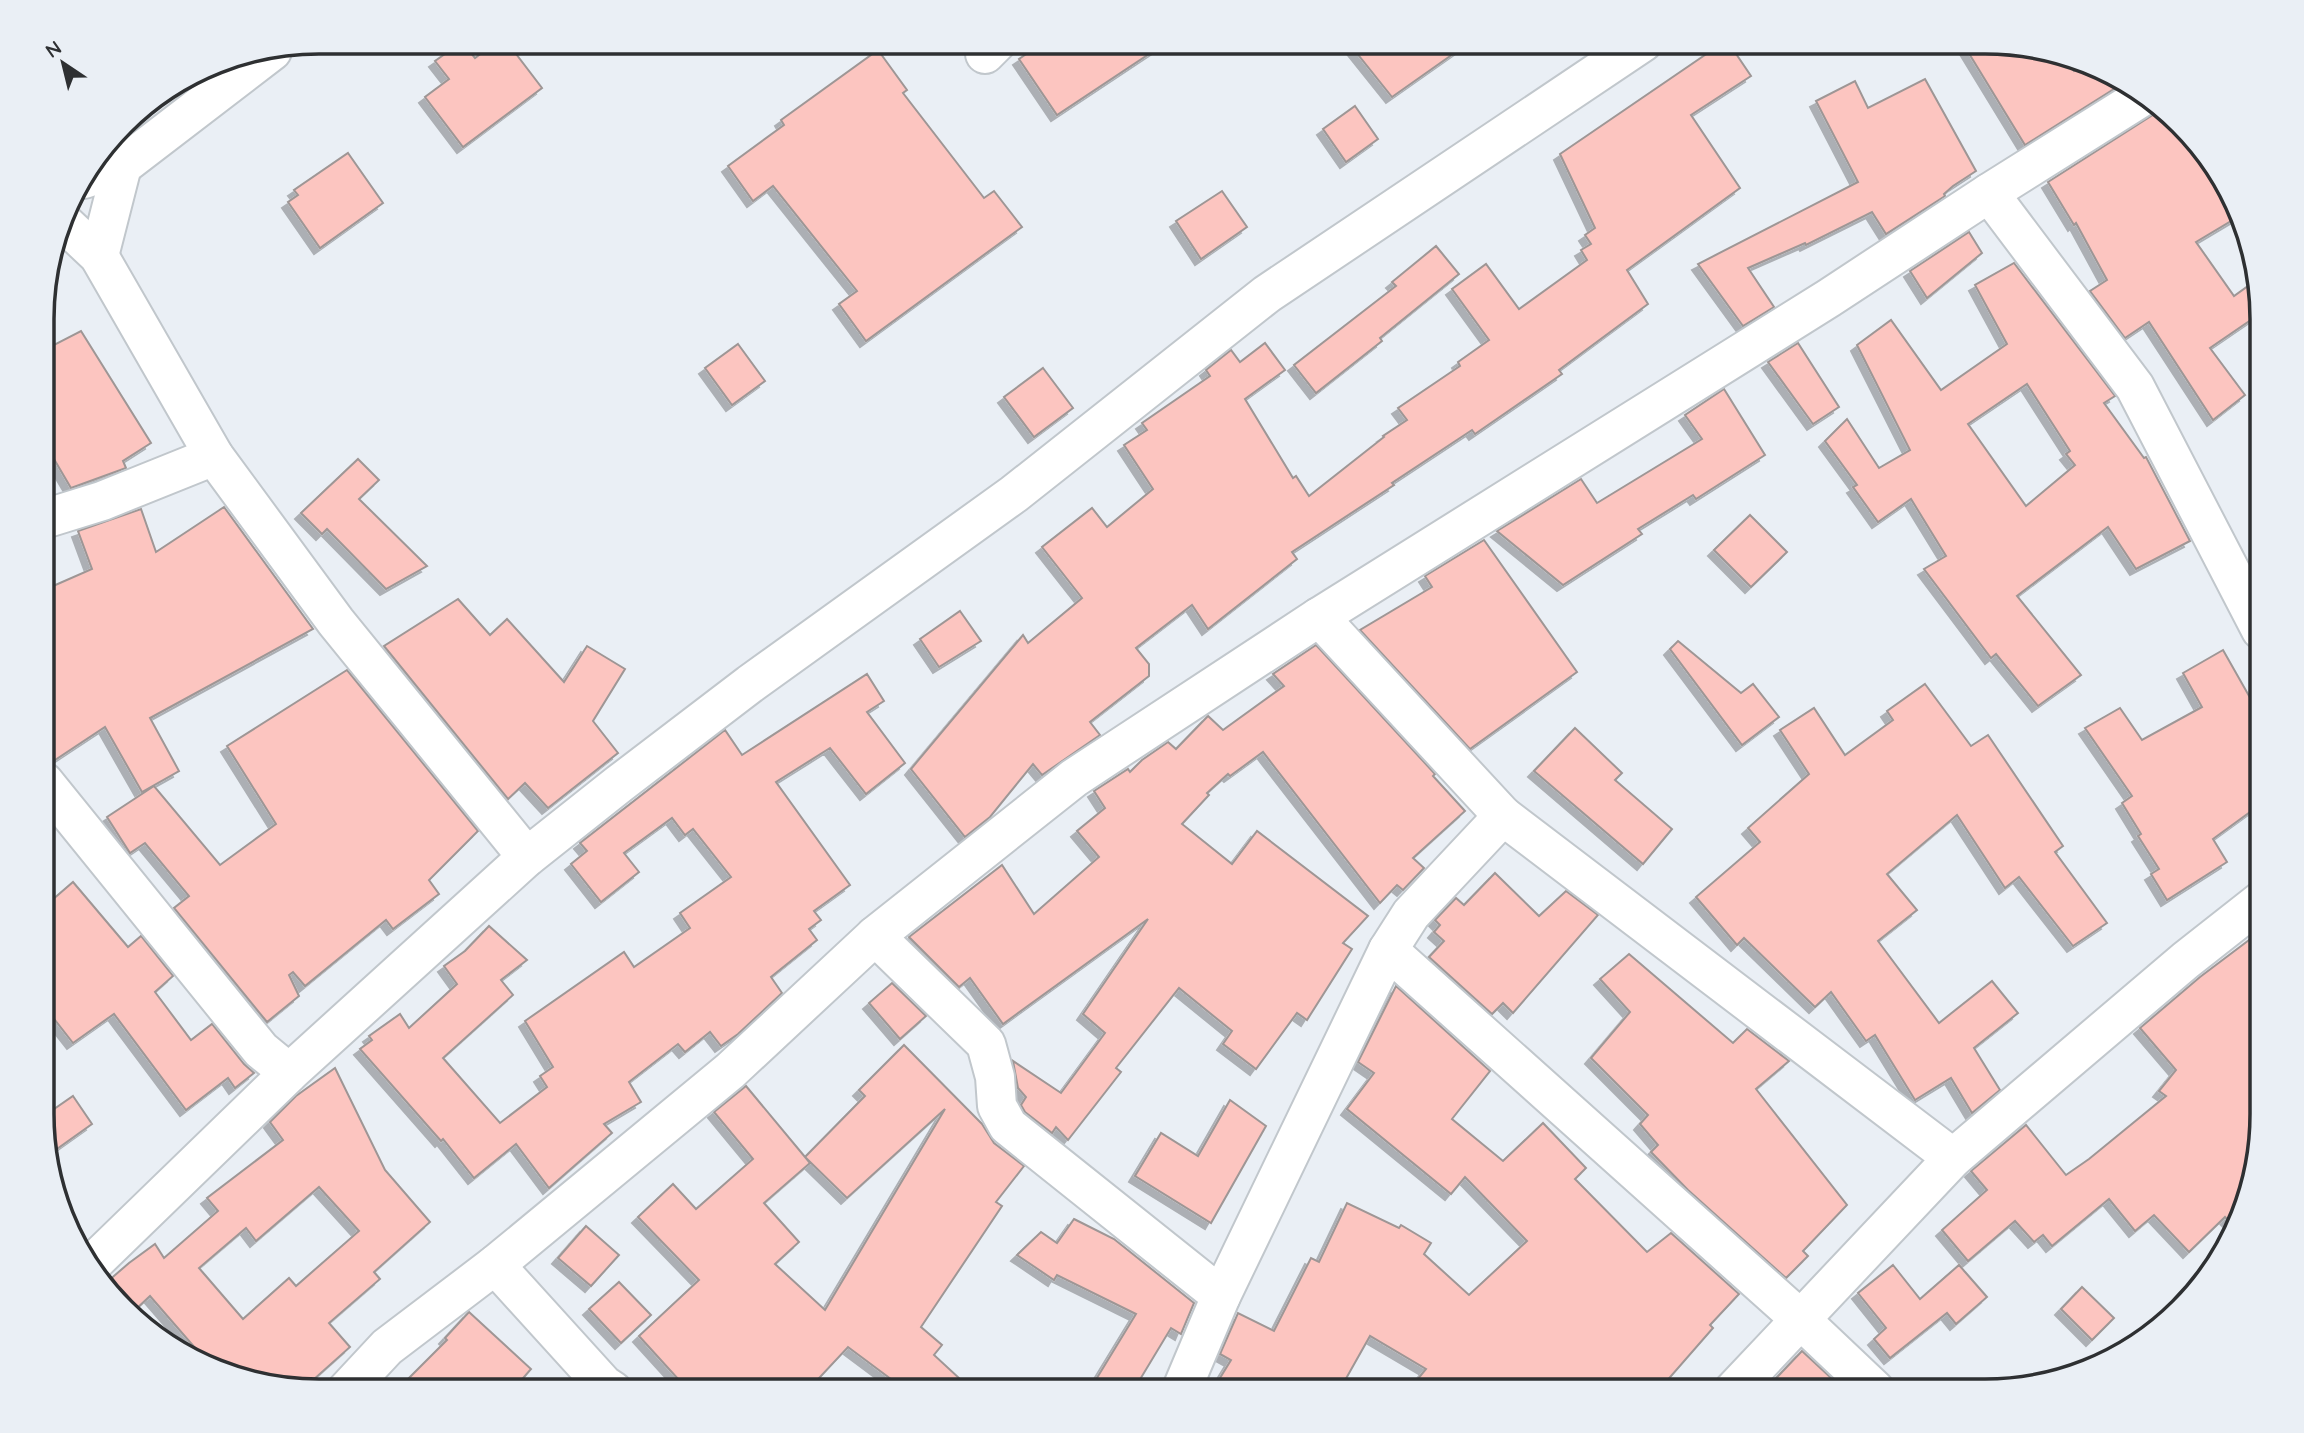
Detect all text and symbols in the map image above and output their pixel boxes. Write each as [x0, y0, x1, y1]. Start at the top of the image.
north arrow [28, 28, 98, 98]
text: N [41, 35, 66, 63]

